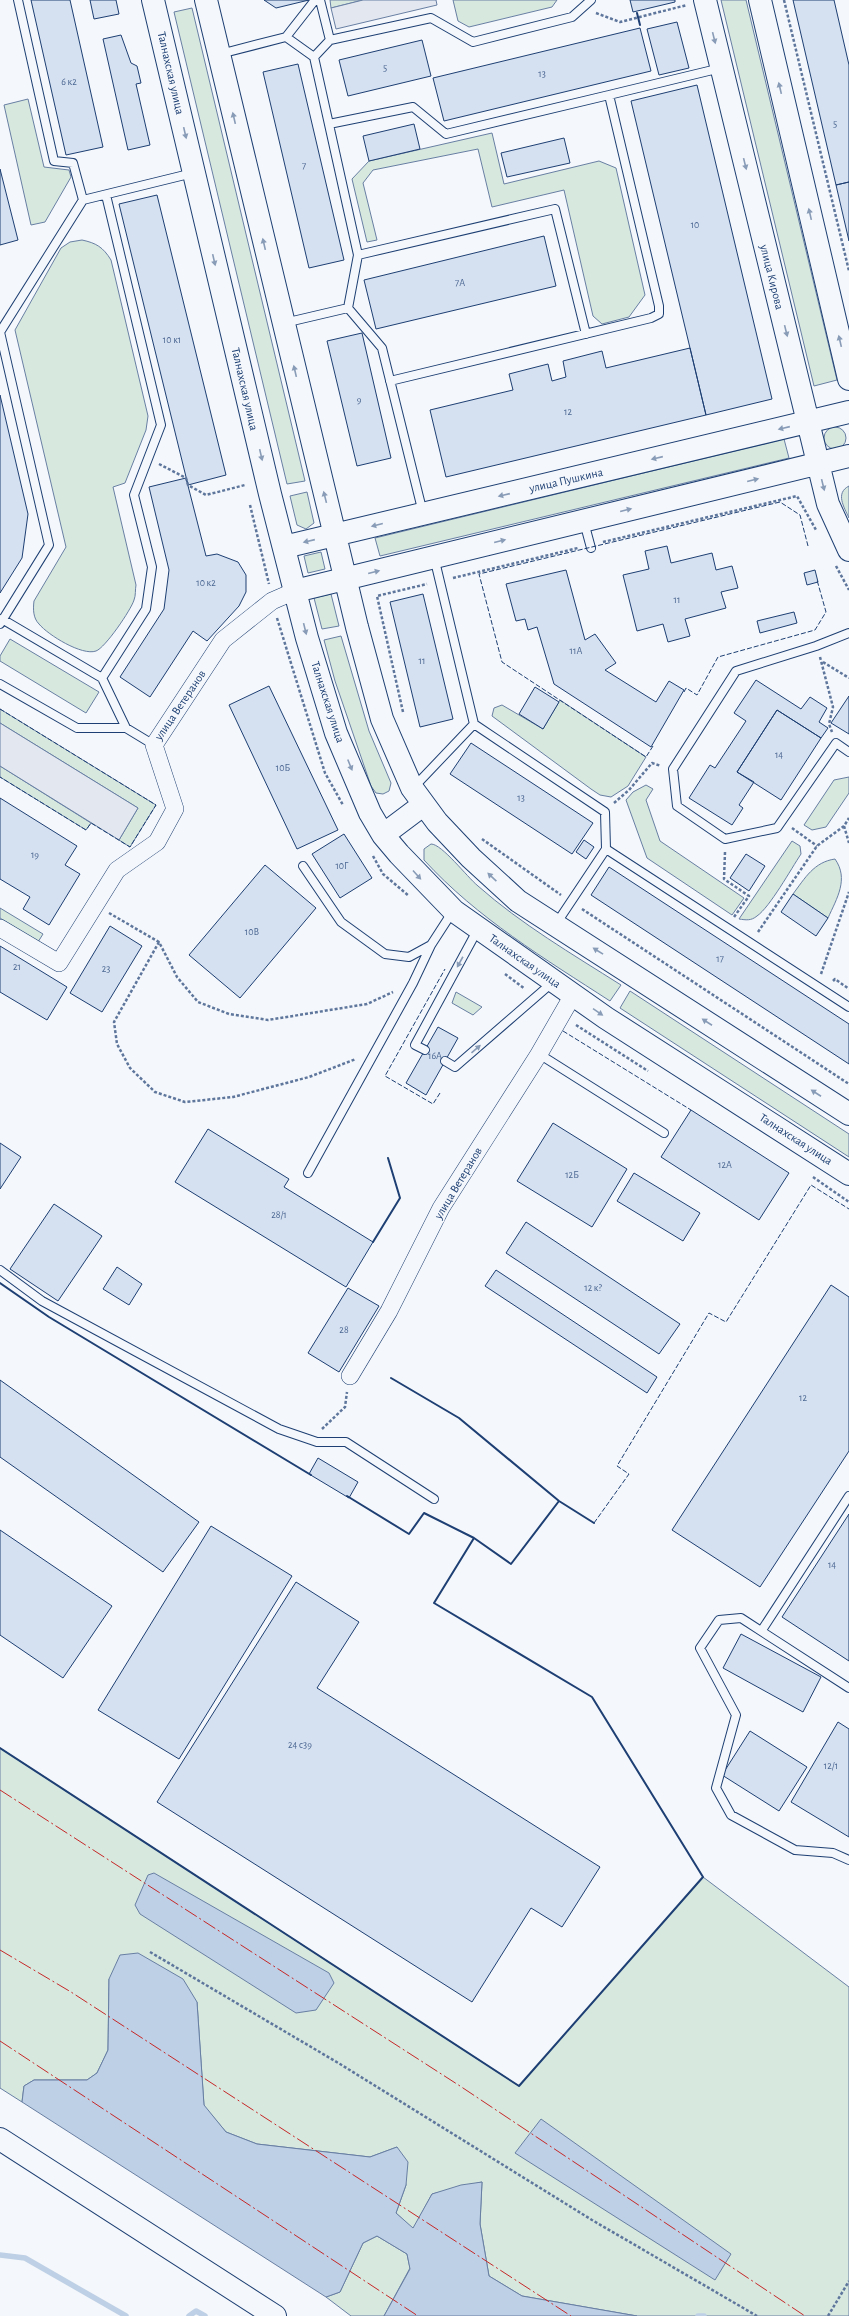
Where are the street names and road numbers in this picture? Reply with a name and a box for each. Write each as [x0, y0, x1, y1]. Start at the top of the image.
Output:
street label: Талнахская улица [155, 31, 186, 116]
street label: улица Кирова [757, 242, 786, 312]
street label: Талнахская улица [229, 347, 260, 432]
street label: улица Пушкина [527, 466, 605, 496]
street label: Талнахская улица [308, 660, 347, 745]
street label: улица Ветеранов [152, 667, 209, 744]
street label: Талнахская улица [486, 932, 563, 991]
street label: Талнахская улица [757, 1111, 835, 1168]
street label: улица Ветеранов [431, 1145, 485, 1222]

